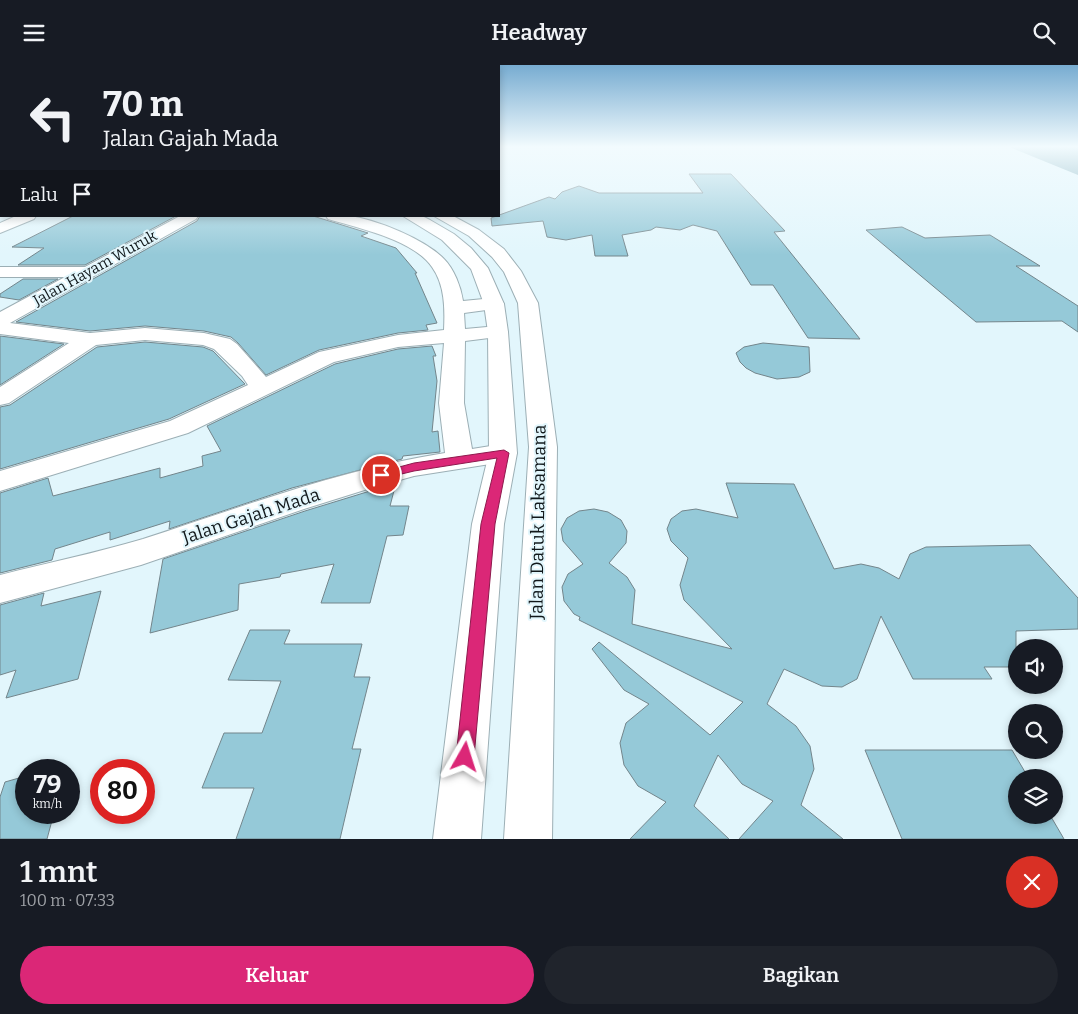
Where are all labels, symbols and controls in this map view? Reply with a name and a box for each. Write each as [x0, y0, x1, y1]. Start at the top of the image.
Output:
icon: menu [20, 19, 48, 47]
text: Headway [491, 19, 587, 46]
icon: search [1030, 19, 1058, 47]
text: 70 m [103, 83, 183, 125]
icon: left [20, 85, 85, 150]
text: Jalan Gajah Mada [103, 125, 278, 152]
icon: arrive [68, 180, 96, 208]
text: Lalu [20, 183, 58, 206]
street label: Jalan Hayam Wuruk [29, 226, 160, 310]
street label: Jalan Datuk Laksamana [525, 424, 551, 621]
pin [360, 454, 402, 496]
icon: arrive [367, 461, 395, 489]
street label: Jalan Gajah Mada [178, 483, 323, 549]
map controls [1008, 639, 1063, 824]
button: sound [1008, 639, 1063, 694]
button: search [1008, 704, 1063, 759]
position arrow [438, 730, 490, 782]
speed limit sign: 80 [90, 759, 155, 824]
button: layers [1008, 769, 1063, 824]
text: 79 [33, 770, 62, 800]
text: km/h [33, 797, 62, 811]
text: 1 mnt [20, 854, 98, 890]
button: close [1006, 856, 1058, 908]
text: 100 m · 07:33 [20, 891, 115, 910]
button: Keluar [20, 946, 534, 1004]
button: Bagikan [544, 946, 1058, 1004]

